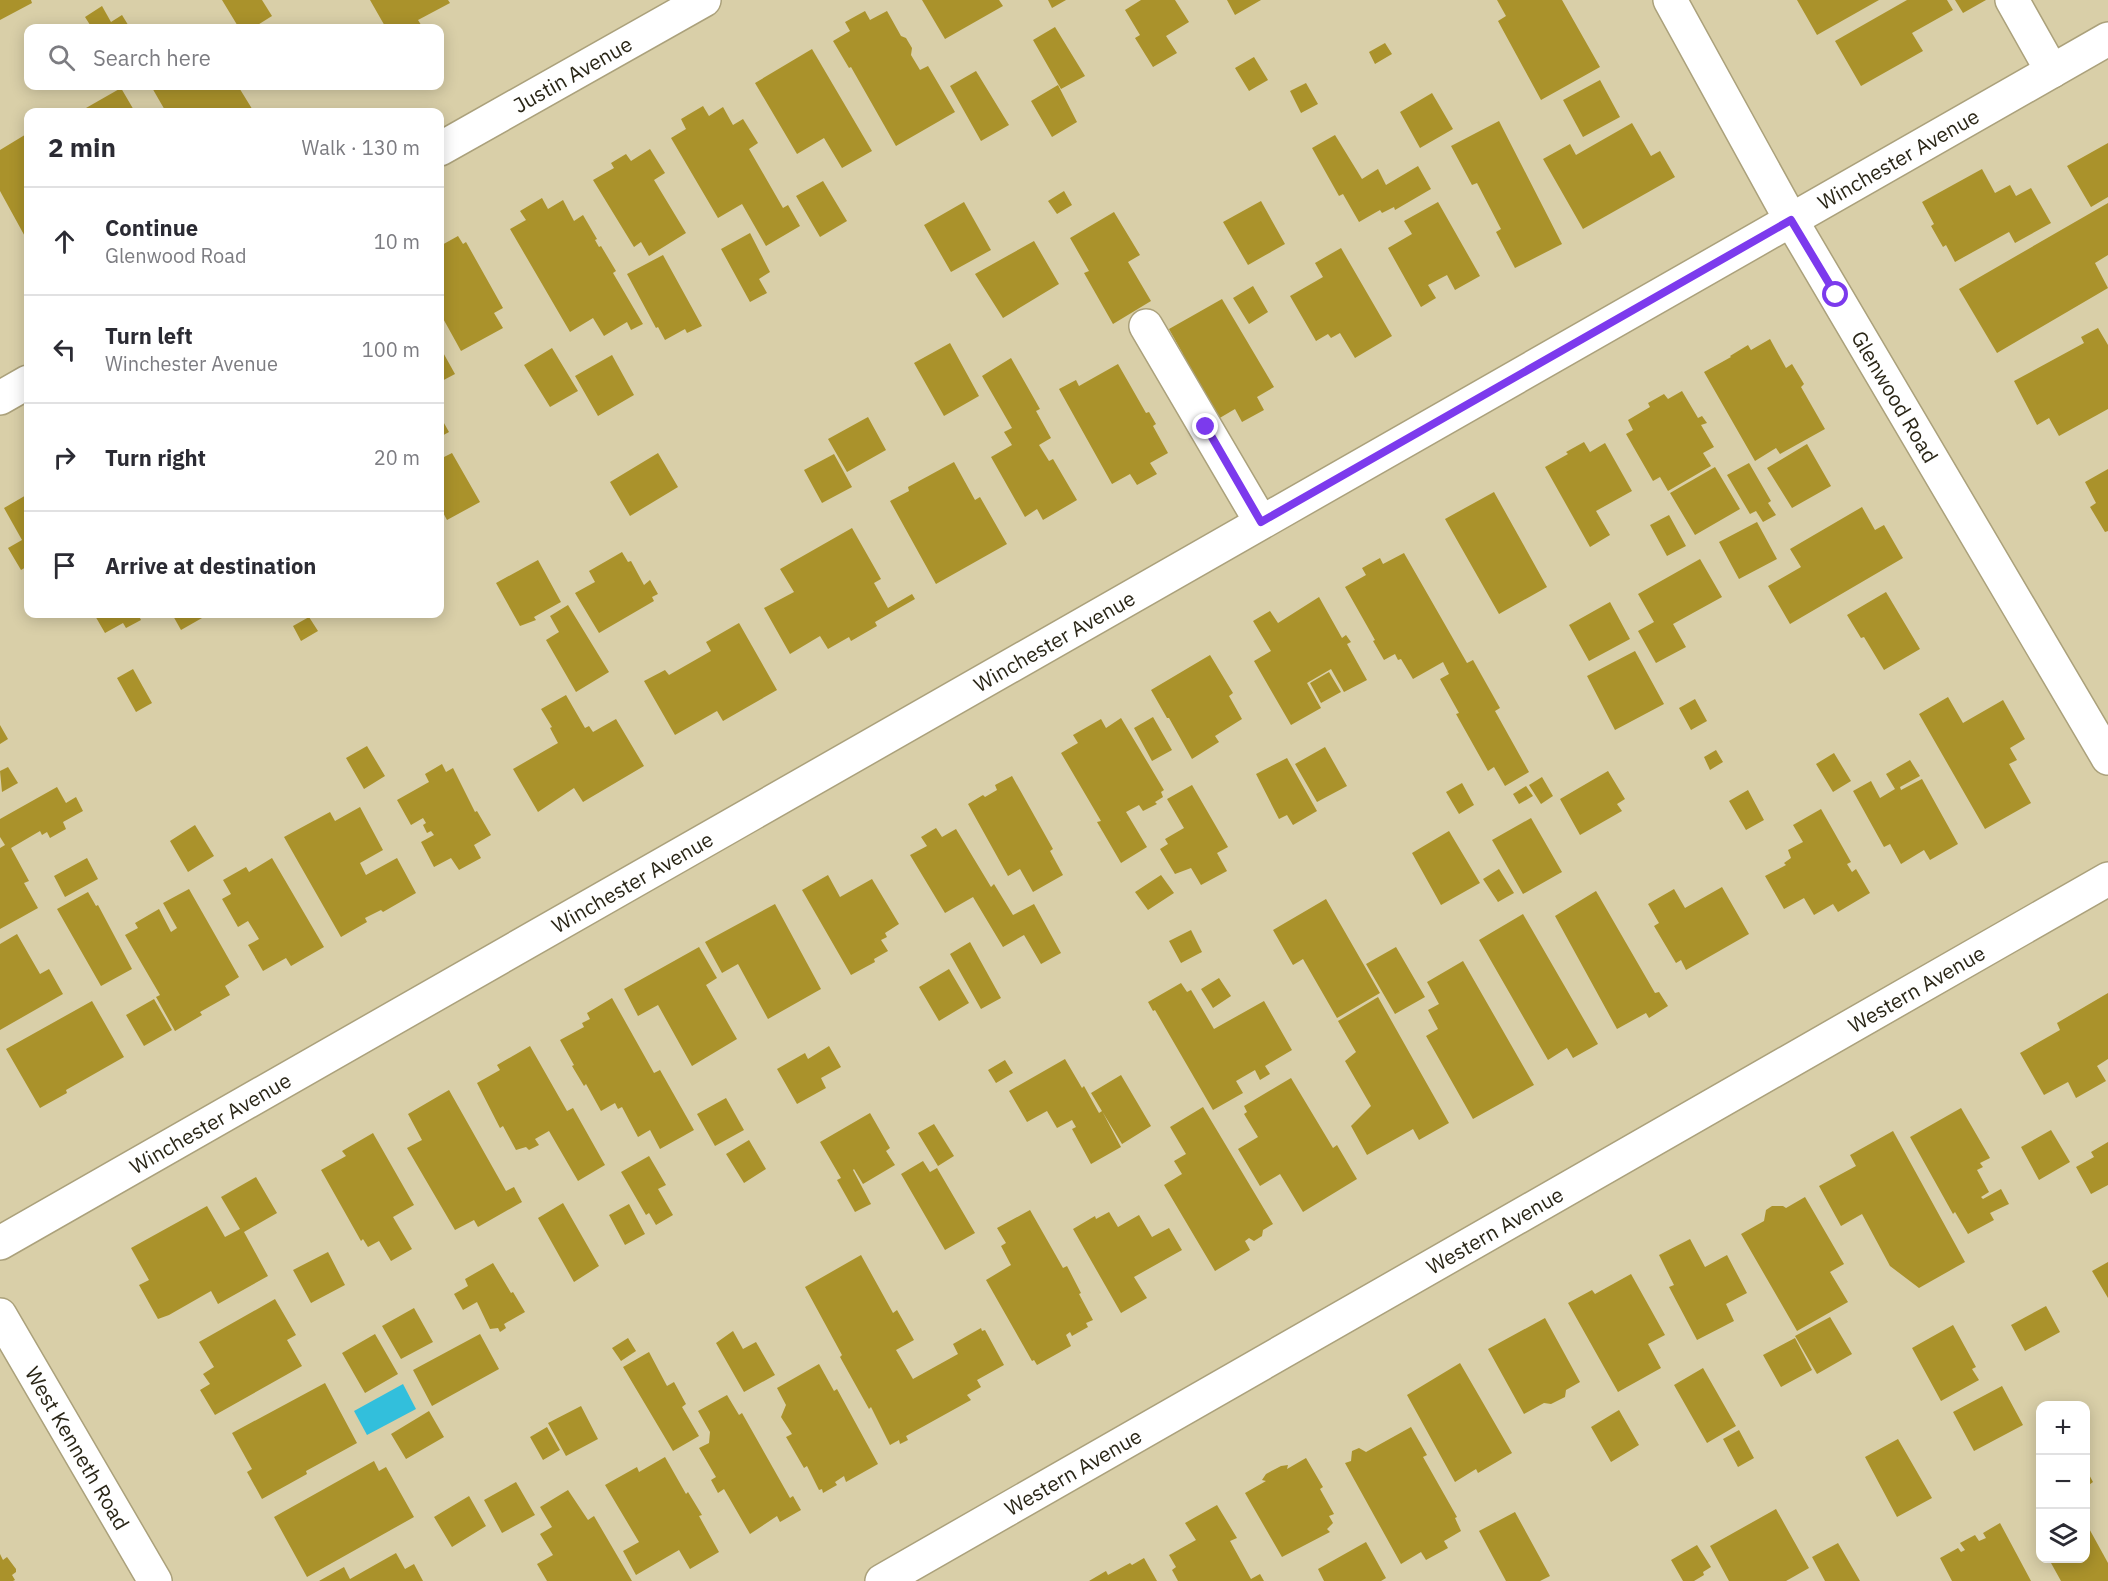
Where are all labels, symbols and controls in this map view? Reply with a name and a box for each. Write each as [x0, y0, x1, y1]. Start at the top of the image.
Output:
search box [24, 24, 444, 90]
street label: Justin Avenue [508, 30, 637, 119]
icon: search [45, 41, 78, 74]
text: Search here [93, 43, 211, 72]
street label: Winchester Avenue [1812, 102, 1984, 216]
text: 2 min [48, 130, 116, 164]
text: Walk · 130 m [302, 134, 420, 161]
text: Continue [105, 213, 198, 242]
icon: ahead [48, 225, 81, 258]
text: 10 m [374, 228, 420, 255]
text: Glenwood Road [105, 242, 247, 269]
route start [1822, 281, 1848, 307]
text: Turn left [105, 321, 193, 350]
street label: Glenwood Road [1845, 325, 1945, 468]
icon: left [48, 333, 81, 366]
text: 100 m [362, 336, 420, 363]
text: Winchester Avenue [105, 350, 278, 377]
route end [1192, 413, 1218, 439]
icon: right [48, 441, 81, 474]
text: Turn right [105, 443, 206, 472]
text: 20 m [374, 444, 420, 471]
icon: arrive [48, 549, 81, 582]
text: Arrive at destination [105, 551, 316, 580]
street label: Winchester Avenue [968, 584, 1140, 698]
street label: Winchester Avenue [546, 825, 718, 939]
street label: Western Avenue [1843, 938, 1990, 1039]
street label: Winchester Avenue [124, 1066, 296, 1180]
street label: Western Avenue [1421, 1180, 1568, 1281]
street label: West Kenneth Road [19, 1361, 136, 1535]
map controls [2036, 1401, 2090, 1563]
button: + [2036, 1401, 2090, 1455]
street label: Western Avenue [999, 1421, 1147, 1522]
button: − [2036, 1455, 2090, 1509]
button: layers [2036, 1509, 2090, 1563]

